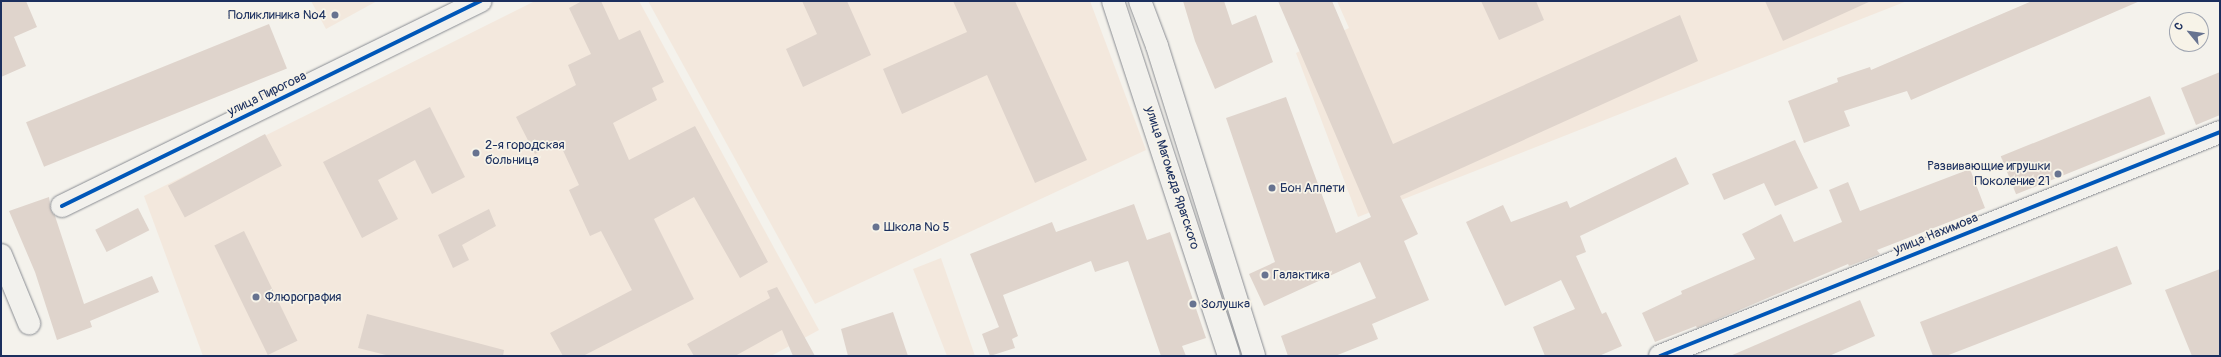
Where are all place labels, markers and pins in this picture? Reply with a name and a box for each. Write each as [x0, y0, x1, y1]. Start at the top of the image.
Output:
place label: Поликлиника №4 [228, 7, 326, 23]
marker: Поликлиника №4 [329, 9, 341, 21]
place label: 2-я городская больница [485, 138, 565, 169]
marker: 2-я городская больница [470, 147, 482, 159]
place label: Развивающие игрушки Поколение 21 [1927, 159, 2050, 190]
marker: Развивающие игрушки Поколение 21 [2053, 169, 2063, 179]
place label: Бон Аппети [1280, 180, 1344, 196]
marker: Бон Аппети [1267, 183, 1277, 193]
place label: Школа № 5 [884, 219, 950, 235]
marker: Школа № 5 [871, 222, 881, 232]
place label: Галактика [1273, 267, 1330, 283]
marker: Галактика [1260, 270, 1270, 280]
place label: Флюрография [265, 289, 341, 305]
marker: Флюрография [250, 291, 262, 303]
place label: Золушка [1201, 296, 1250, 312]
marker: Золушка [1188, 299, 1198, 309]

